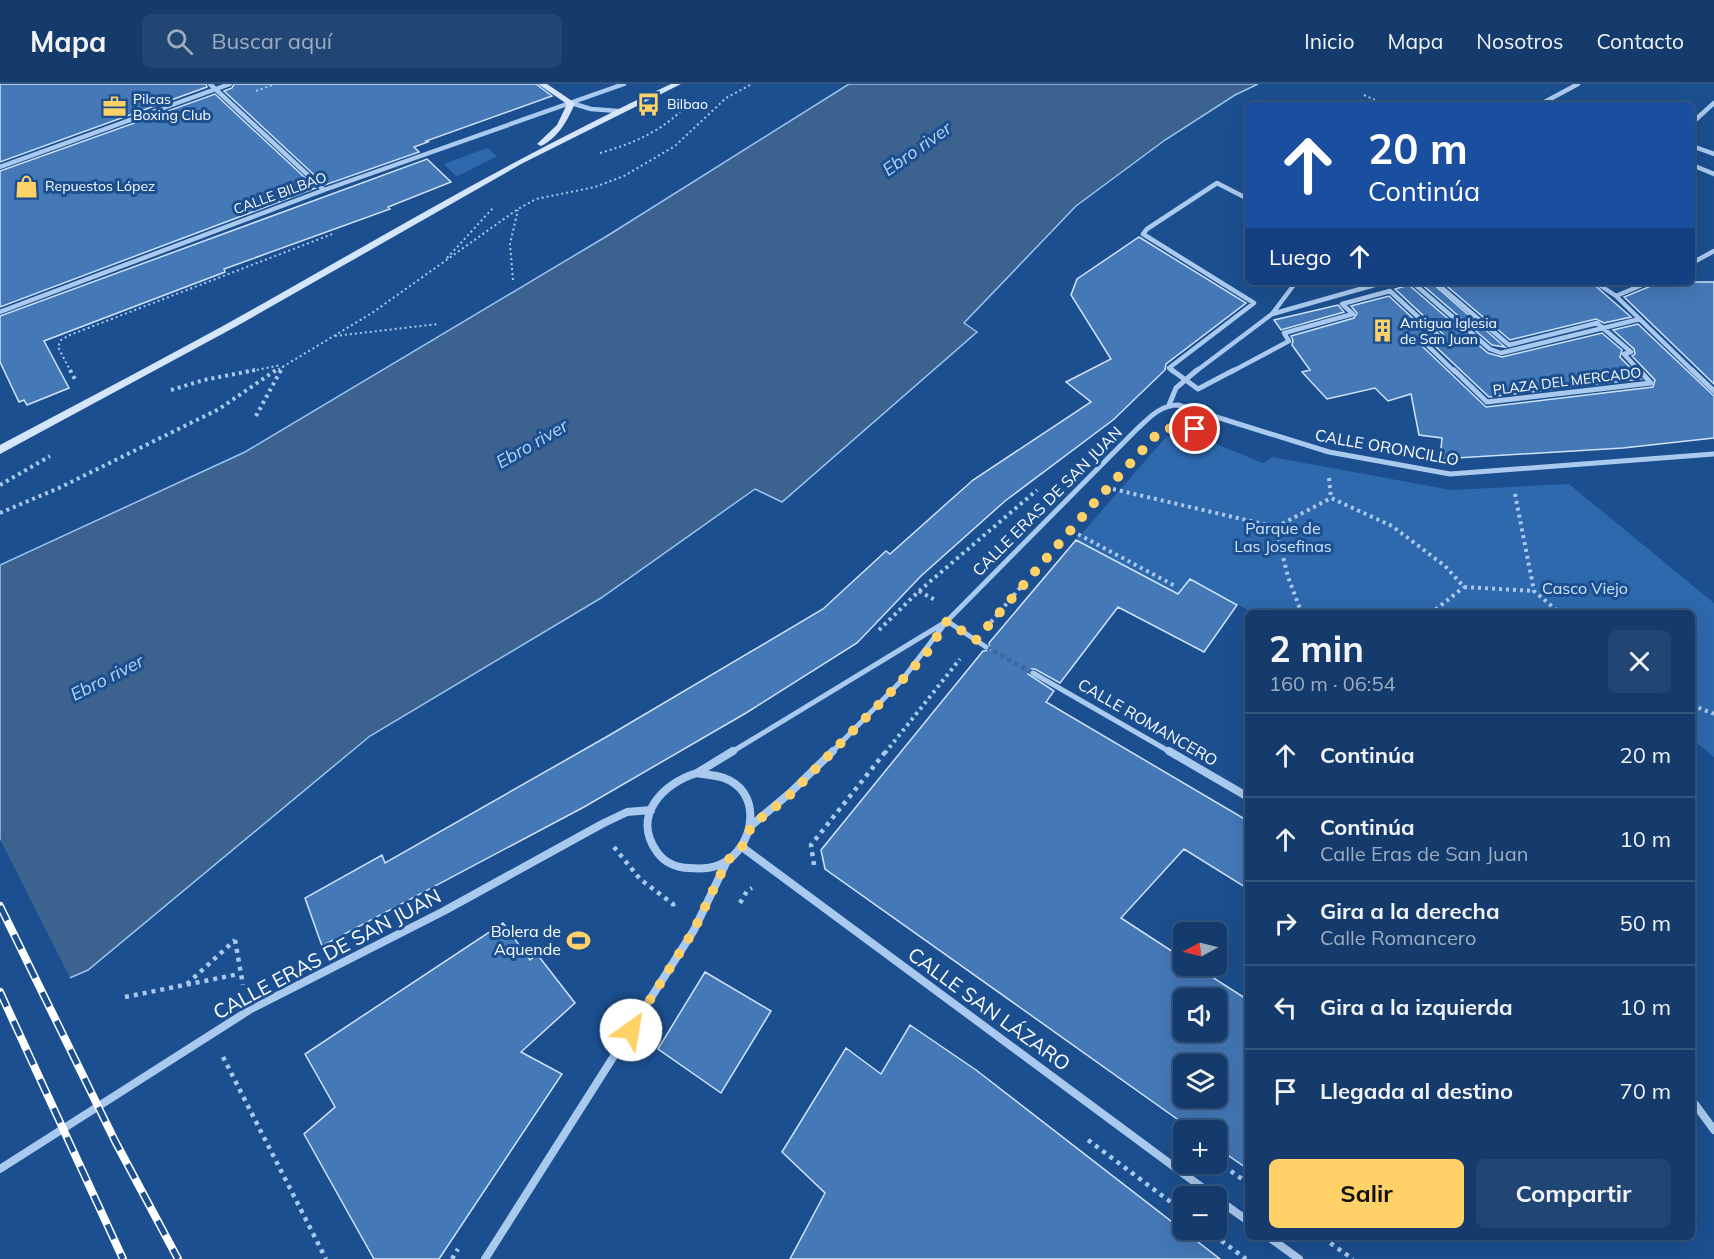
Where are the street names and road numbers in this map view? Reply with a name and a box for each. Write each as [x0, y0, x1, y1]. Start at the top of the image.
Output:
street label: CALLE BILBAO [231, 168, 329, 218]
street label: PLAZA DEL MERCADO [1492, 363, 1642, 399]
street label: CALLE ERAS DE SAN JUAN [968, 422, 1126, 580]
street label: CALLE ORONCILLO [1314, 425, 1460, 469]
street label: CALLE ROMANCERO [1075, 674, 1221, 770]
street label: CALLE ERAS DE SAN JUAN [209, 883, 445, 1024]
street label: CALLE SAN LÁZARO [903, 941, 1075, 1076]

